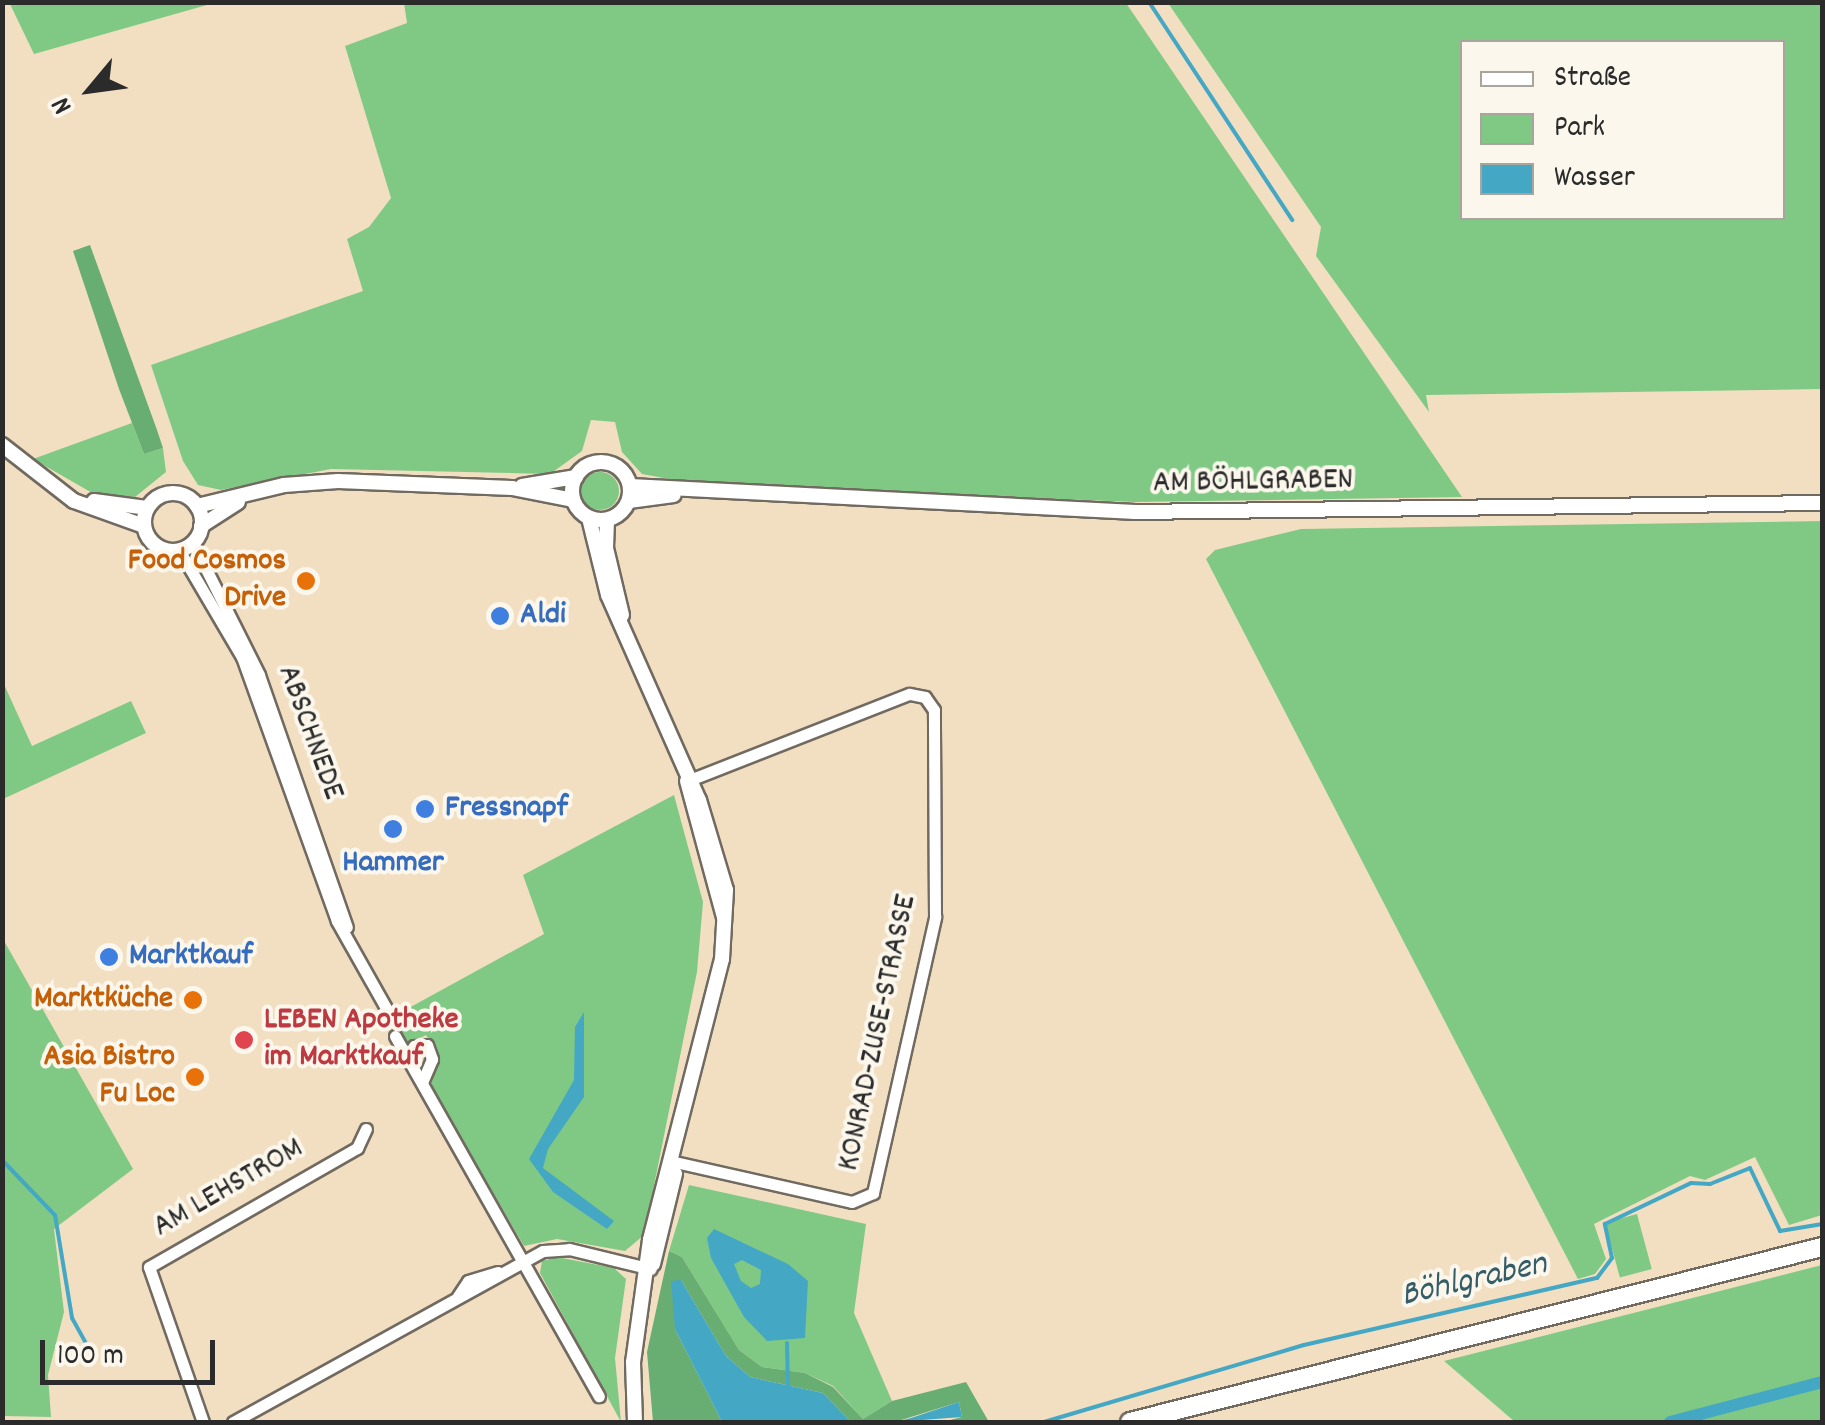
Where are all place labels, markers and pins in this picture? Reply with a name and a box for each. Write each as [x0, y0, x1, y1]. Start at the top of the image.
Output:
place label: Food Cosmos Drive [128, 544, 286, 619]
marker: Food Cosmos Drive [295, 570, 317, 592]
place label: Aldi [520, 597, 566, 635]
marker: Aldi [489, 605, 511, 627]
place label: Fressnapf [445, 790, 568, 828]
marker: Fressnapf [414, 798, 436, 820]
marker: Hammer [382, 818, 404, 840]
place label: Hammer [342, 845, 444, 883]
place label: Marktkauf [129, 938, 253, 976]
marker: Marktkauf [98, 946, 120, 968]
place label: Marktküche [34, 981, 173, 1019]
marker: Marktküche [182, 989, 204, 1011]
place label: LEBEN Apotheke im Marktkauf [264, 1003, 459, 1078]
marker: LEBEN Apotheke im Marktkauf [233, 1029, 255, 1051]
place label: Asia Bistro Fu Loc [43, 1040, 175, 1115]
marker: Asia Bistro Fu Loc [184, 1066, 206, 1088]

